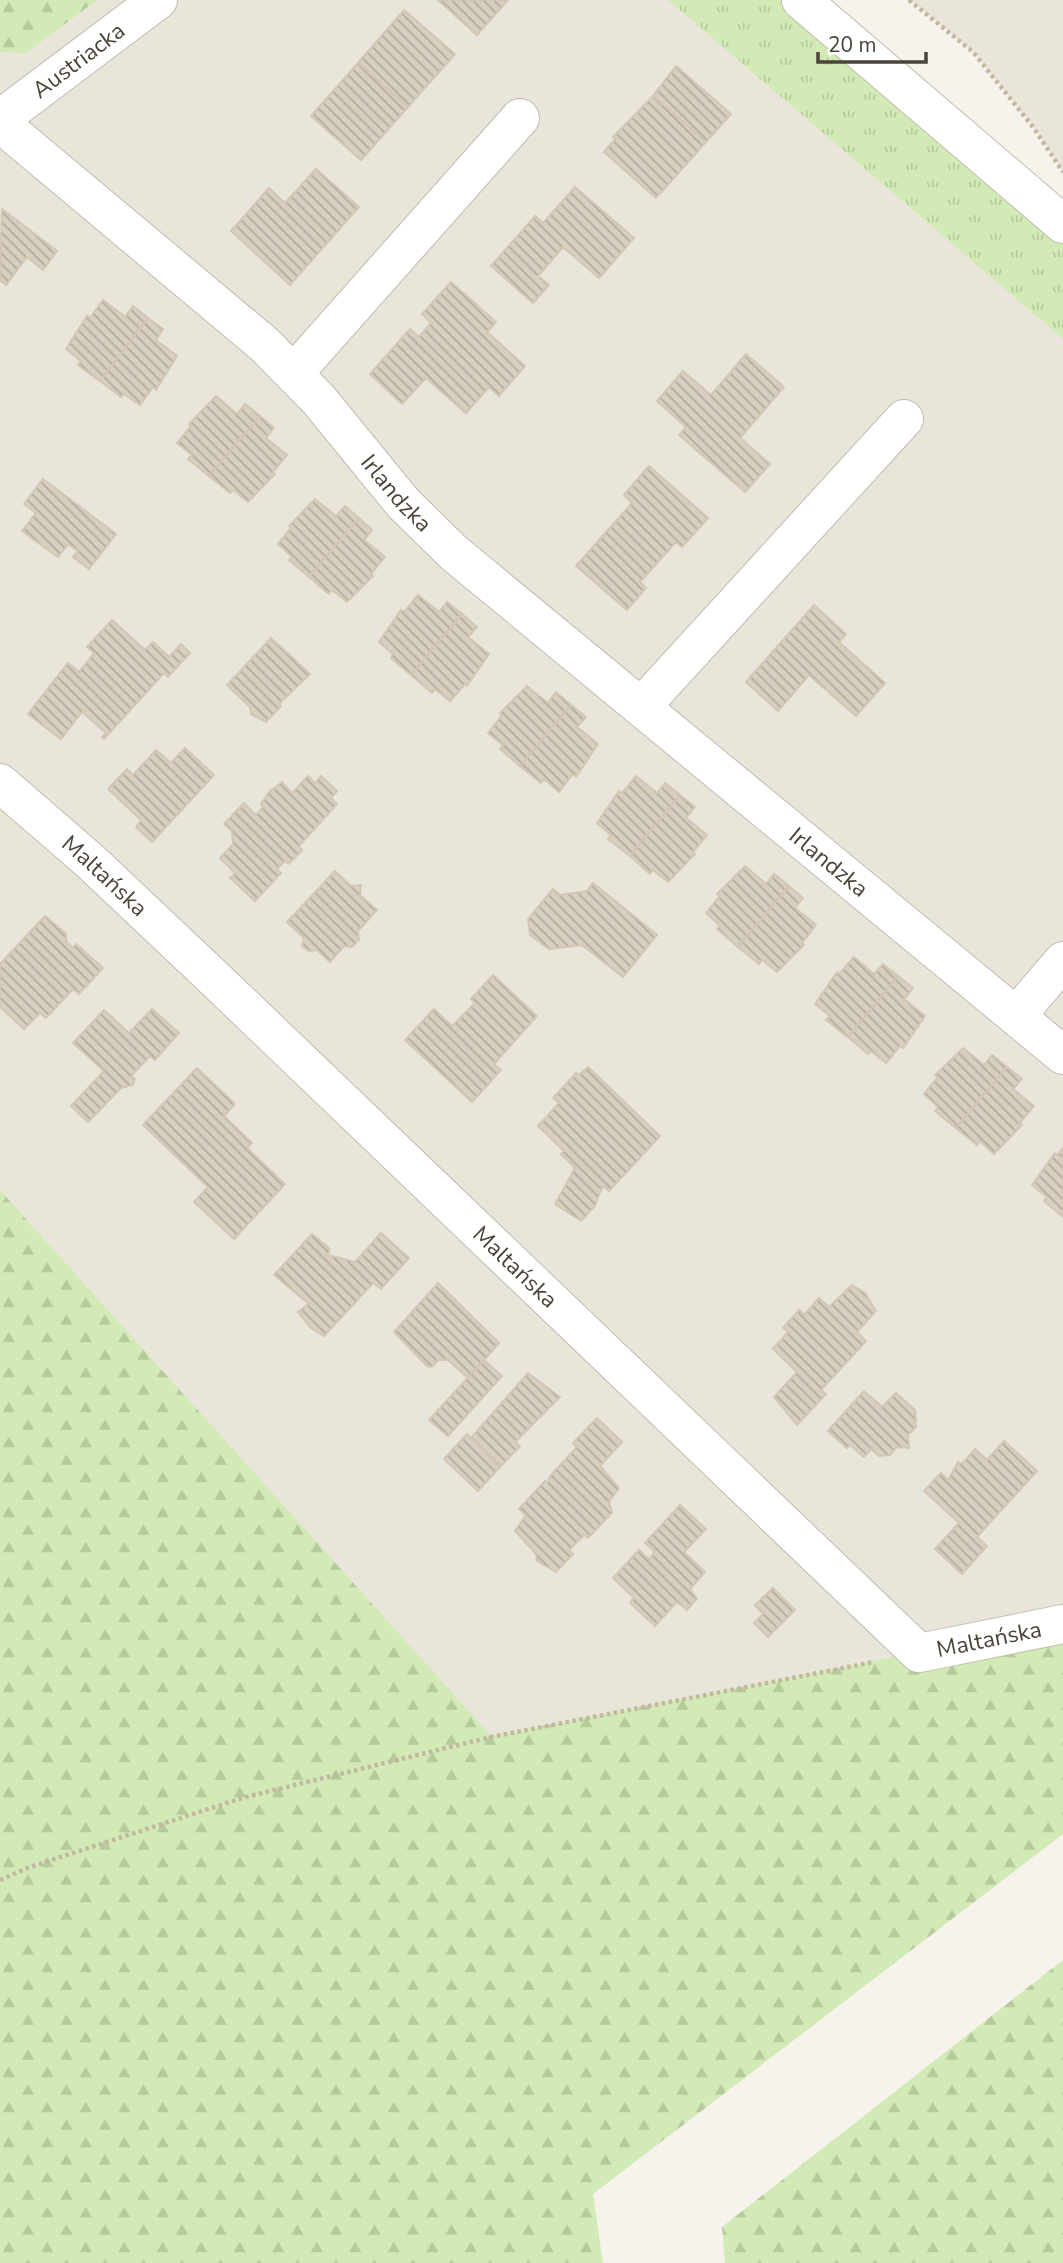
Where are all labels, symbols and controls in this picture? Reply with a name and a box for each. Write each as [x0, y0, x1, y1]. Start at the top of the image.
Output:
street label: Austriacka [26, 15, 131, 106]
scale bar [818, 21, 926, 65]
text: 20 m [828, 31, 877, 59]
street label: Irlandzka [354, 448, 439, 539]
street label: Irlandzka [783, 821, 875, 904]
street label: Maltańska [55, 828, 154, 924]
street label: Maltańska [466, 1219, 564, 1315]
street label: Maltańska [934, 1614, 1044, 1665]

